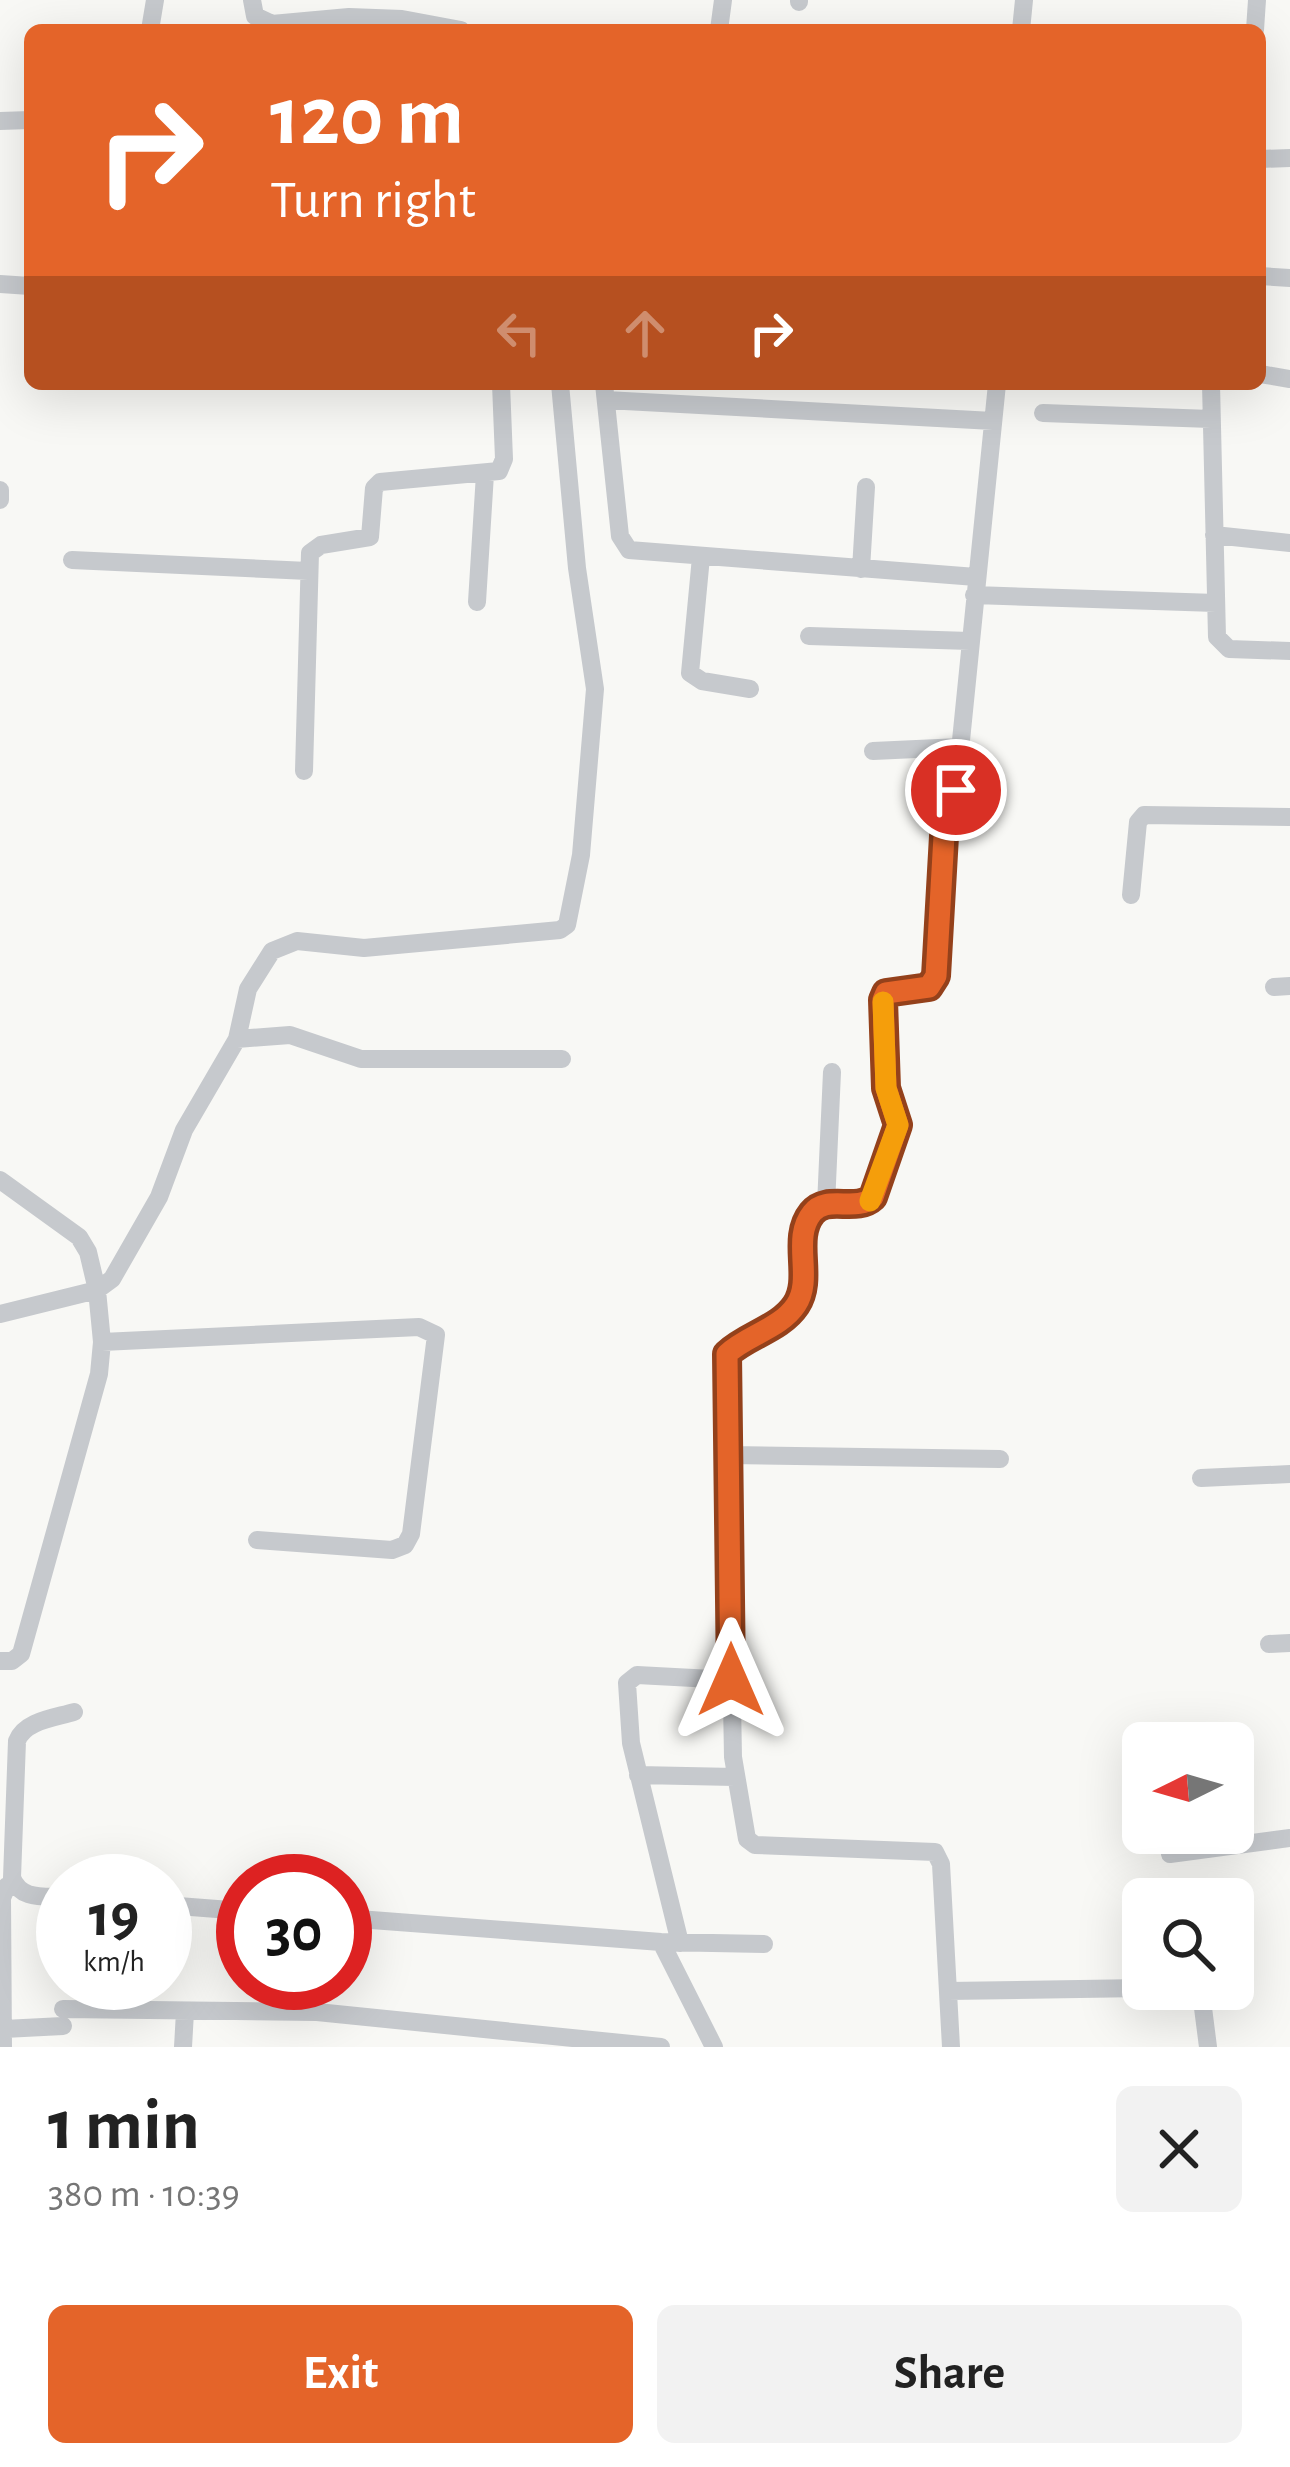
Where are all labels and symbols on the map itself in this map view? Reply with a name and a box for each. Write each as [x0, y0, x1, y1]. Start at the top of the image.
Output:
pin [905, 739, 1007, 841]
position arrow [668, 1617, 794, 1743]
north arrow [1122, 1722, 1254, 1854]
speed limit sign: 30 [216, 1854, 372, 2010]

